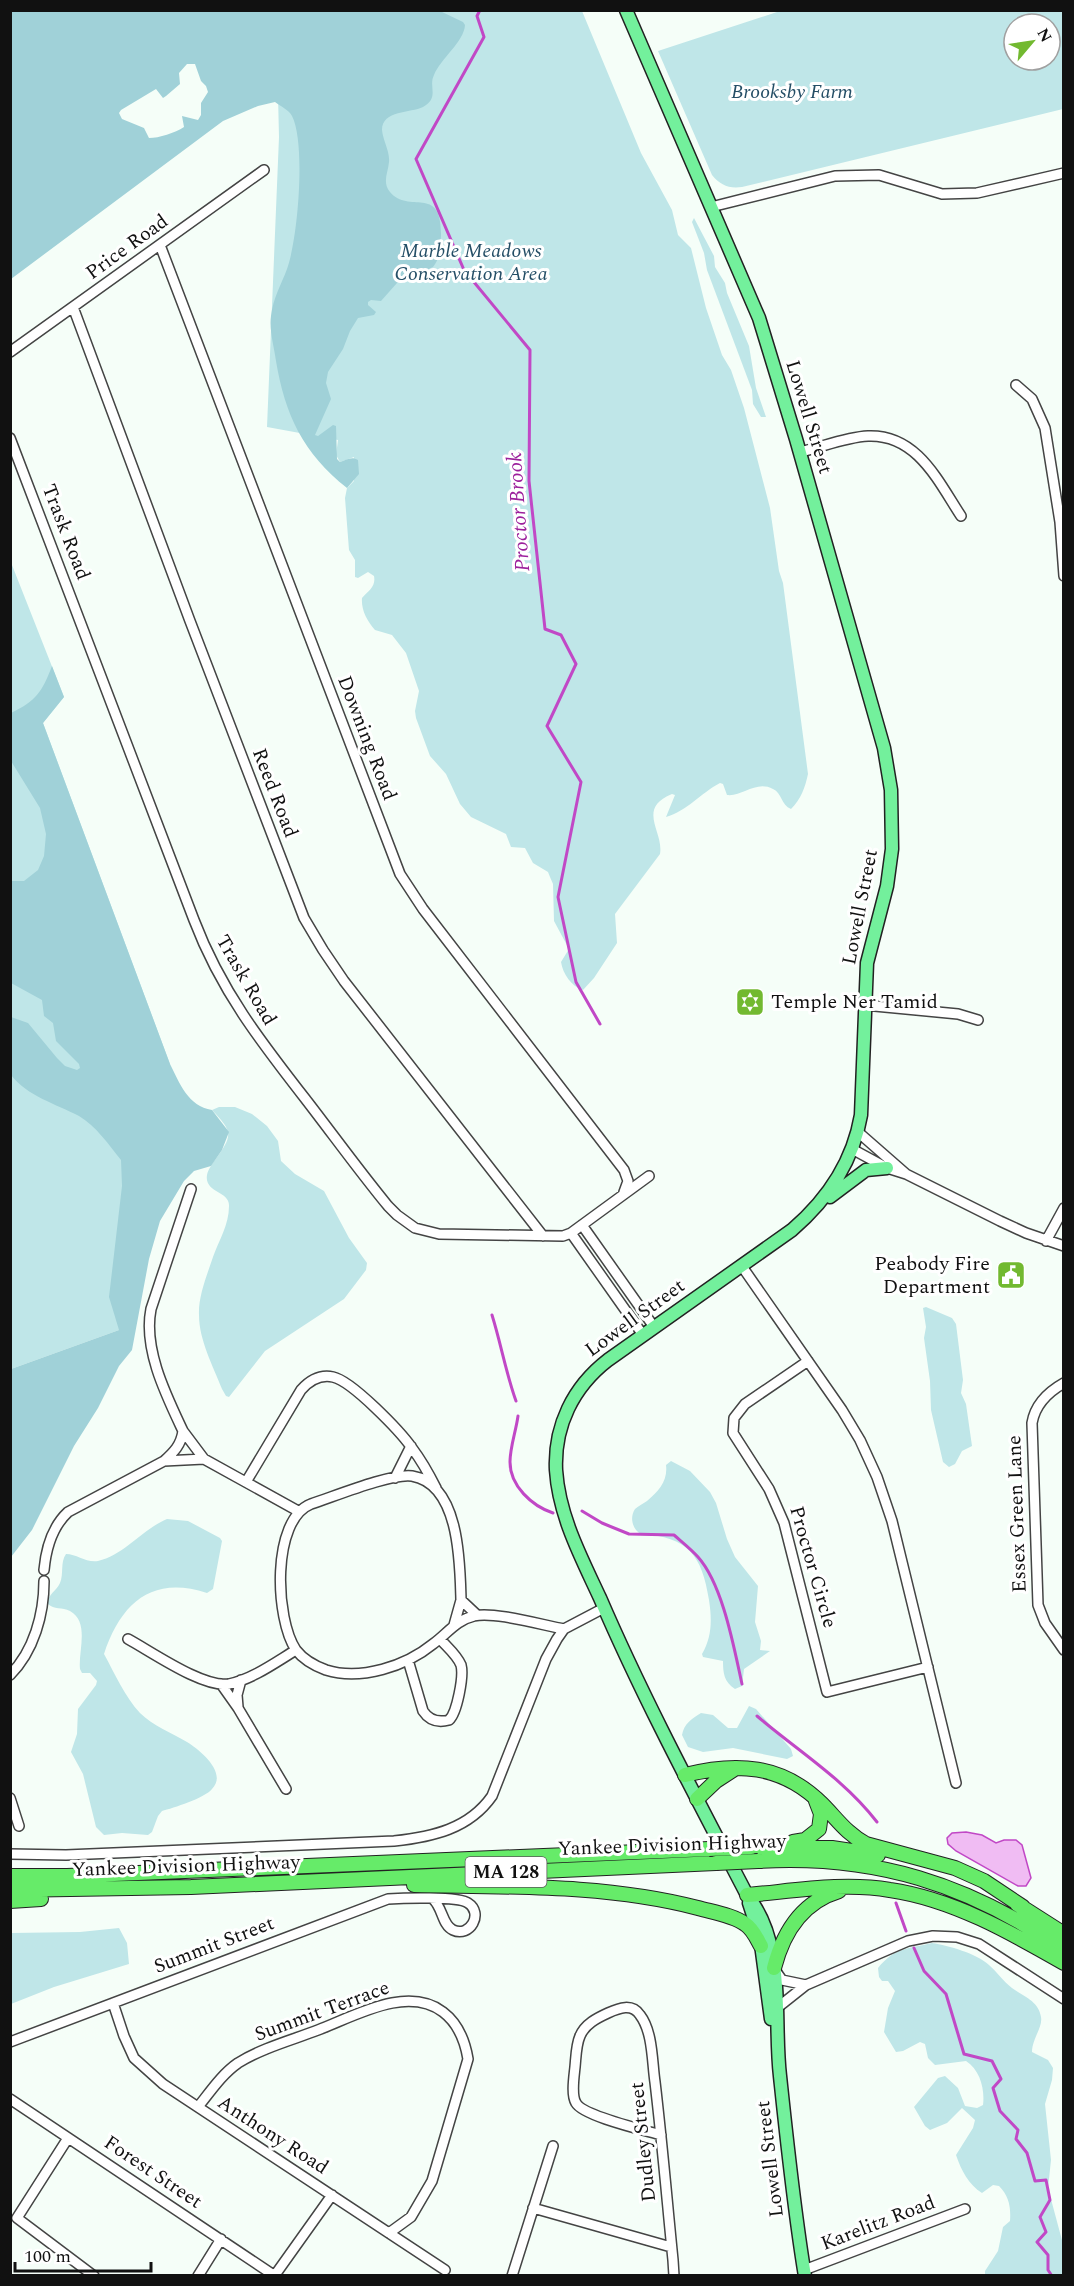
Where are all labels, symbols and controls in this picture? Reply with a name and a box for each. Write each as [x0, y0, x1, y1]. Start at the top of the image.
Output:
north arrow [1002, 12, 1062, 72]
text: N [1031, 24, 1058, 47]
park label: Brooksby Farm [731, 77, 854, 107]
street label: Price Road [79, 207, 175, 287]
park label: Marble Meadows Conservation Area [394, 236, 548, 289]
street label: Lowell Street [777, 356, 841, 478]
water label: Proctor Brook [499, 451, 539, 573]
street label: Trask Road [34, 480, 98, 584]
street label: Downing Road [329, 671, 405, 805]
street label: Reed Road [244, 744, 306, 842]
street label: Lowell Street [834, 847, 886, 967]
street label: Trask Road [208, 929, 284, 1031]
synagogue icon: Temple Ner Tamid [734, 986, 766, 1018]
place label: Temple Ner Tamid [771, 987, 938, 1017]
place label: Peabody Fire Department [874, 1249, 990, 1302]
public building icon: Peabody Fire Department [995, 1259, 1027, 1291]
street label: Lowell Street [579, 1271, 691, 1365]
street label: Essex Green Lane [999, 1435, 1035, 1593]
street label: Proctor Circle [781, 1502, 845, 1632]
street label: Yankee Division Highway [557, 1826, 788, 1864]
street label: Yankee Division Highway [71, 1847, 302, 1885]
road number: MA 128 [466, 1857, 546, 1887]
street label: Summit Street [149, 1908, 279, 1982]
street label: Summit Terrace [250, 1973, 394, 2049]
street label: Dudley Street [622, 2080, 664, 2204]
street label: Anthony Road [211, 2088, 335, 2182]
street label: Lowell Street [748, 2099, 792, 2219]
street label: Forest Street [98, 2128, 208, 2216]
street label: Karelitz Road [816, 2187, 940, 2259]
scale bar [15, 2235, 152, 2273]
text: 100 m [24, 2243, 71, 2270]

